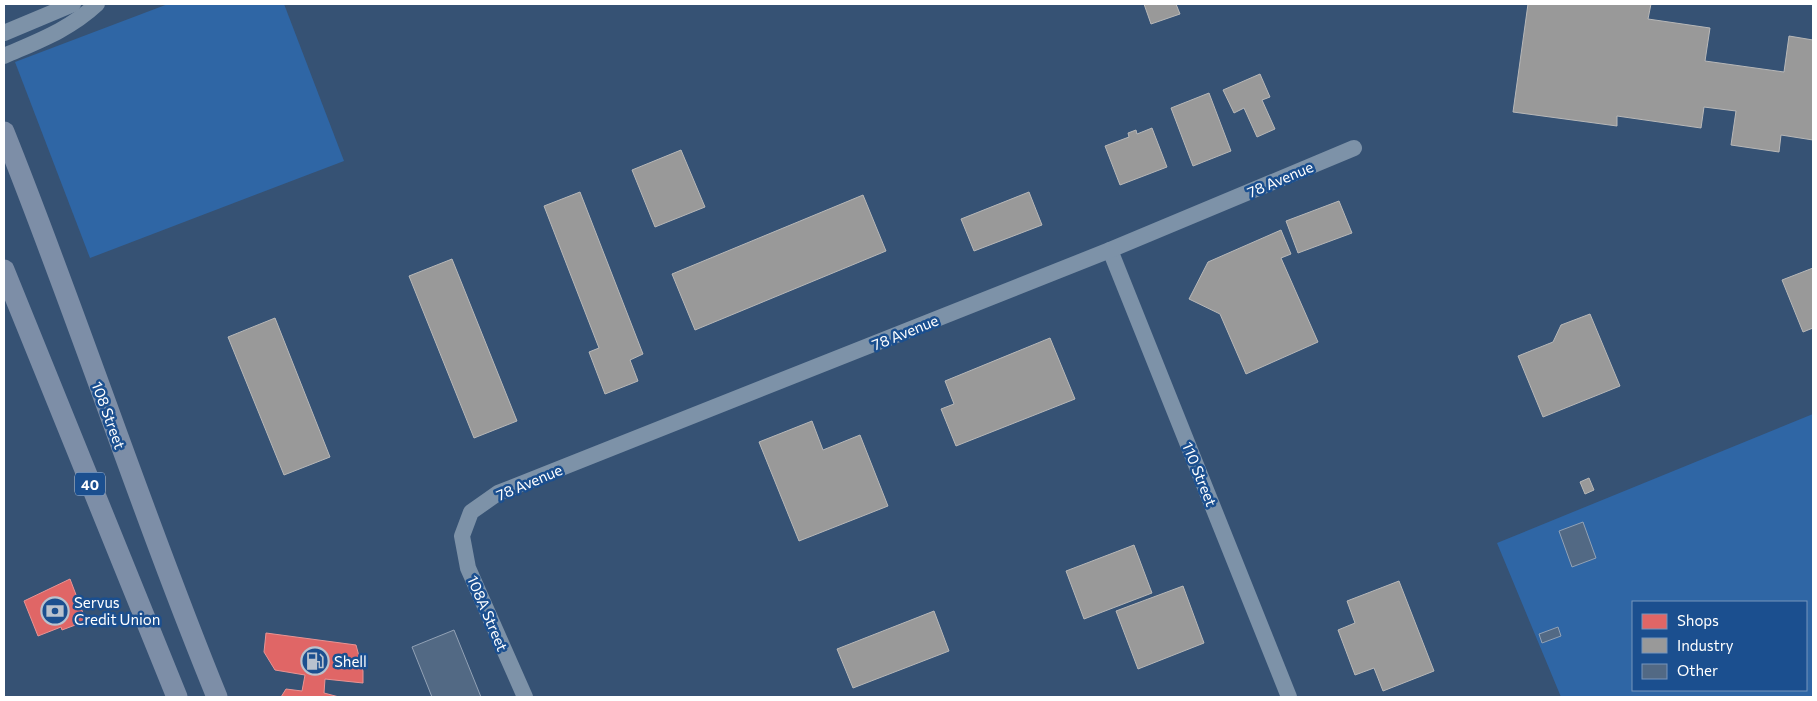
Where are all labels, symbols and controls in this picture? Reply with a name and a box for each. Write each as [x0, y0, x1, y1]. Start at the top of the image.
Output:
street label: 78 Avenue [1244, 157, 1316, 201]
street label: 78 Avenue [869, 311, 941, 353]
street label: 108 Street [88, 379, 130, 451]
street label: 110 Street [1179, 439, 1221, 509]
street label: 78 Avenue [493, 460, 565, 504]
road number: 40 [75, 472, 105, 496]
street label: 108A Street [464, 572, 512, 654]
place label: Servus Credit Union [74, 593, 160, 628]
bank icon: Servus Credit Union [40, 596, 70, 626]
legend [1632, 601, 1807, 691]
text: Shops [1677, 611, 1719, 629]
text: Industry [1677, 636, 1734, 654]
fuel station icon: Shell [300, 646, 330, 676]
place label: Shell [334, 652, 367, 670]
text: Other [1677, 661, 1718, 679]

